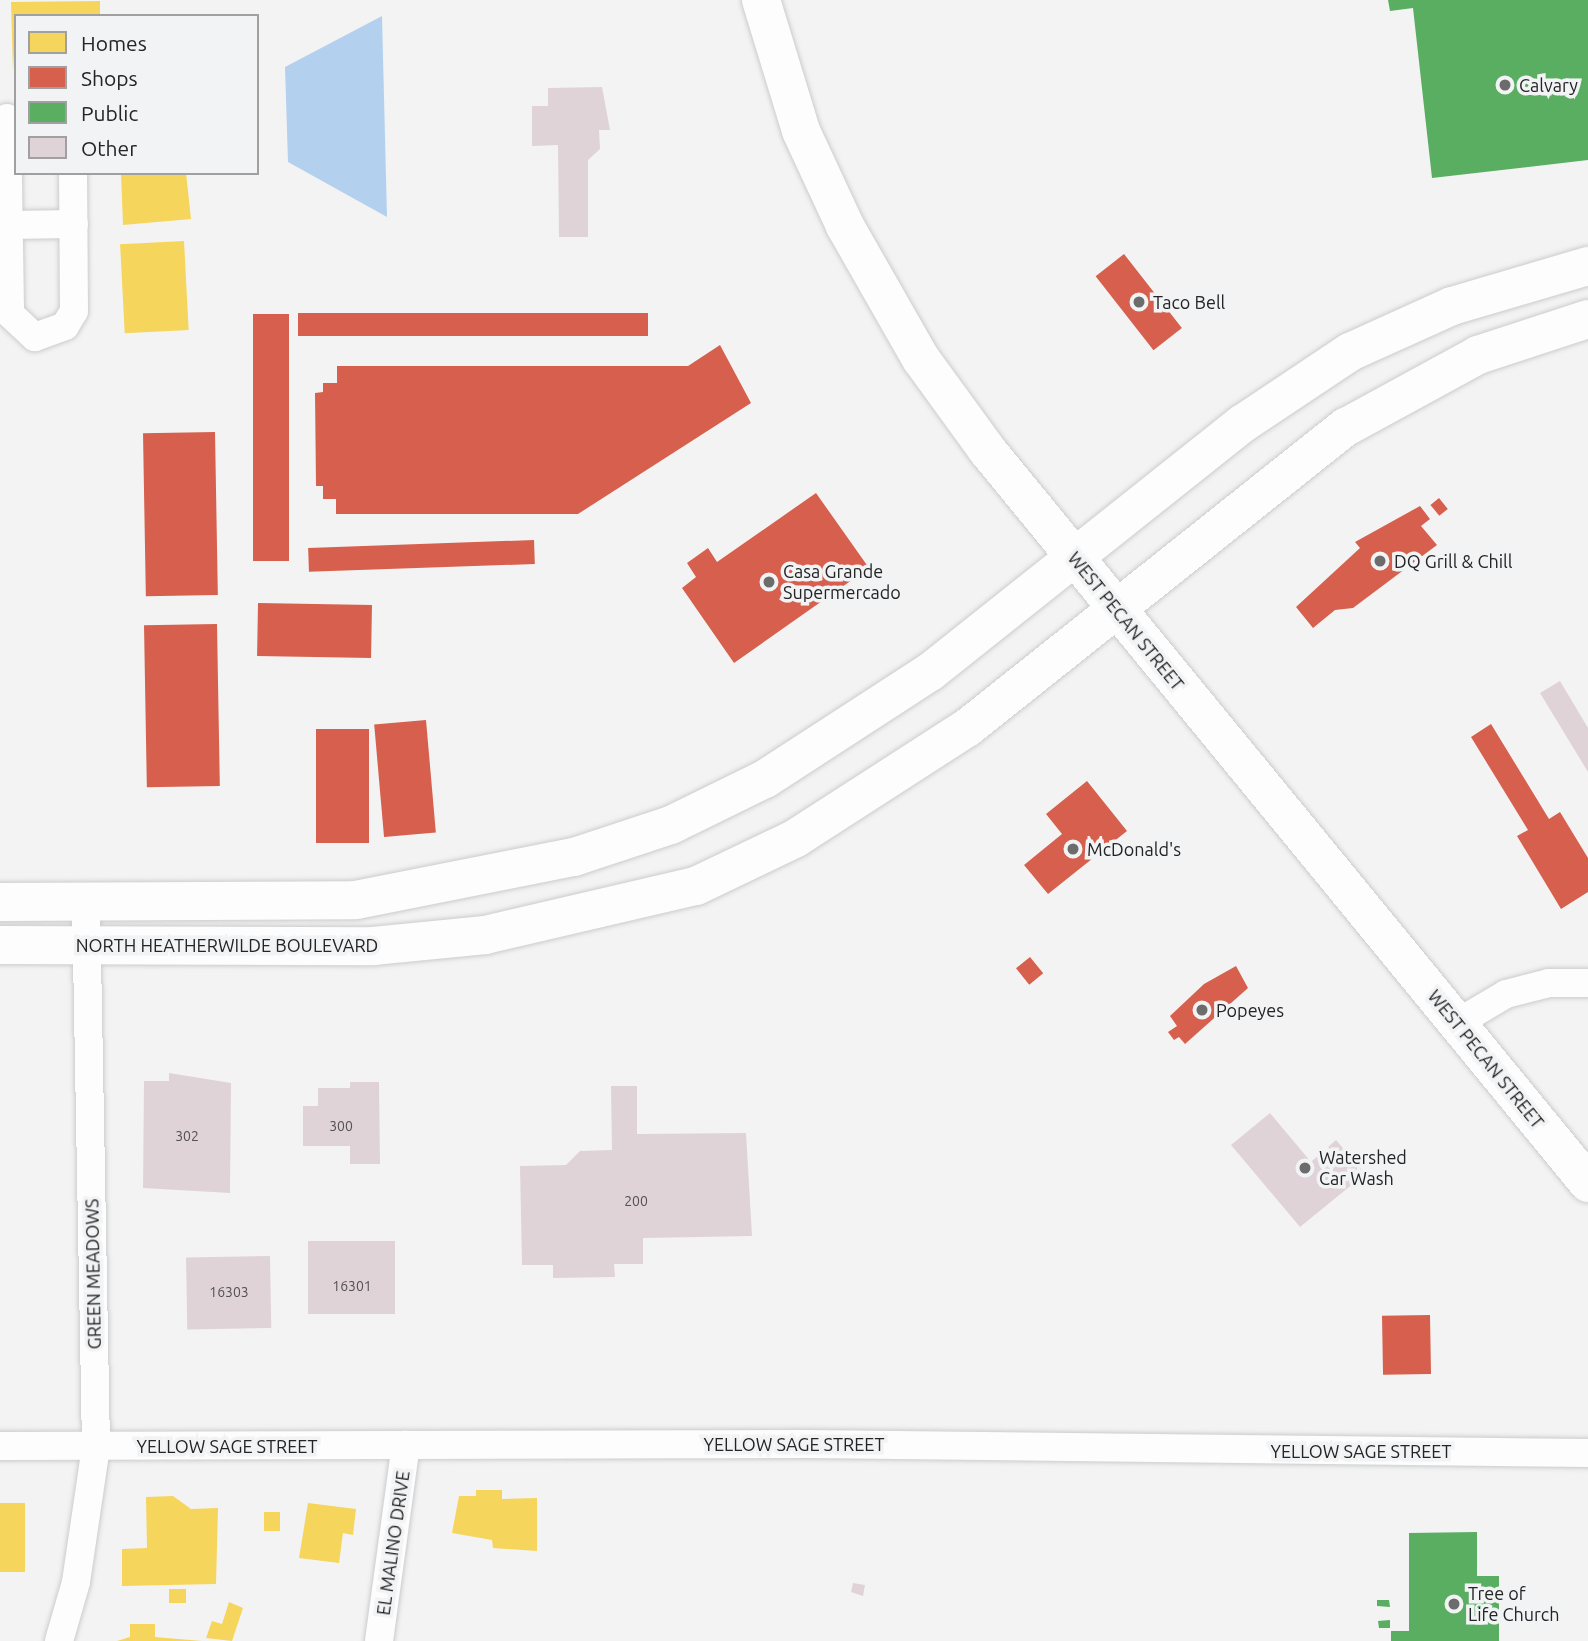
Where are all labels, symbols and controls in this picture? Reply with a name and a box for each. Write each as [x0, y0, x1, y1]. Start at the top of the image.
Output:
legend [14, 14, 259, 175]
text: Homes [81, 31, 147, 55]
text: Shops [81, 66, 138, 90]
place label: Calvary [1519, 74, 1578, 96]
marker: Calvary [1497, 77, 1513, 93]
text: Public [81, 101, 138, 125]
text: Other [81, 136, 137, 160]
place label: Taco Bell [1153, 291, 1225, 313]
marker: Taco Bell [1131, 294, 1147, 310]
street label: WEST PECAN STREET [1064, 547, 1188, 695]
place label: DQ Grill & Chill [1394, 550, 1512, 572]
marker: DQ Grill & Chill [1372, 553, 1388, 569]
place label: Casa Grande Supermercado [783, 561, 901, 604]
marker: Casa Grande Supermercado [761, 574, 777, 590]
place label: McDonald's [1087, 838, 1181, 860]
marker: McDonald's [1065, 841, 1081, 857]
street label: NORTH HEATHERWILDE BOULEVARD [76, 934, 378, 956]
street label: WEST PECAN STREET [1424, 985, 1548, 1133]
place label: Popeyes [1216, 999, 1284, 1021]
marker: Popeyes [1194, 1002, 1210, 1018]
house number: 300 [329, 1118, 353, 1134]
house number: 302 [175, 1128, 199, 1144]
place label: Watershed Car Wash [1319, 1147, 1407, 1190]
marker: Watershed Car Wash [1297, 1160, 1313, 1176]
house number: 200 [624, 1193, 648, 1209]
street label: GREEN MEADOWS [81, 1198, 105, 1350]
house number: 16301 [332, 1278, 372, 1294]
house number: 16303 [209, 1284, 249, 1300]
street label: YELLOW SAGE STREET [704, 1433, 884, 1455]
street label: YELLOW SAGE STREET [137, 1435, 317, 1457]
street label: YELLOW SAGE STREET [1271, 1440, 1451, 1462]
street label: EL MALINO DRIVE [372, 1469, 414, 1617]
place label: Tree of Life Church [1468, 1583, 1559, 1626]
marker: Tree of Life Church [1446, 1596, 1462, 1612]

